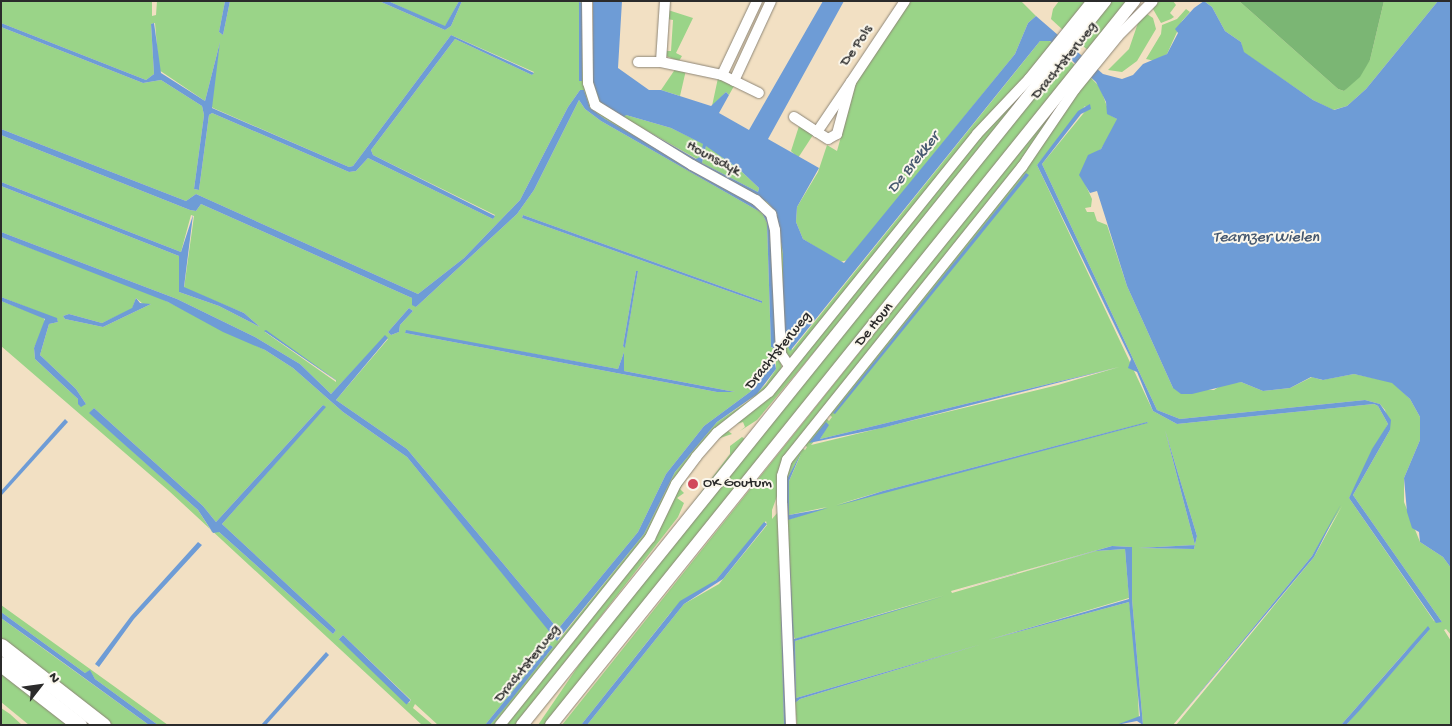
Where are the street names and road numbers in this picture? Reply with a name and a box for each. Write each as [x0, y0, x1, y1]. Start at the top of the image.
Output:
street label: Drachtsterweg [1028, 18, 1102, 104]
street label: De Pols [837, 22, 877, 70]
street label: Hounsdyk [683, 137, 743, 181]
street label: De Houn [852, 299, 898, 351]
street label: Drachtsterweg [742, 308, 816, 394]
street label: Drachtsterweg [491, 621, 565, 707]

